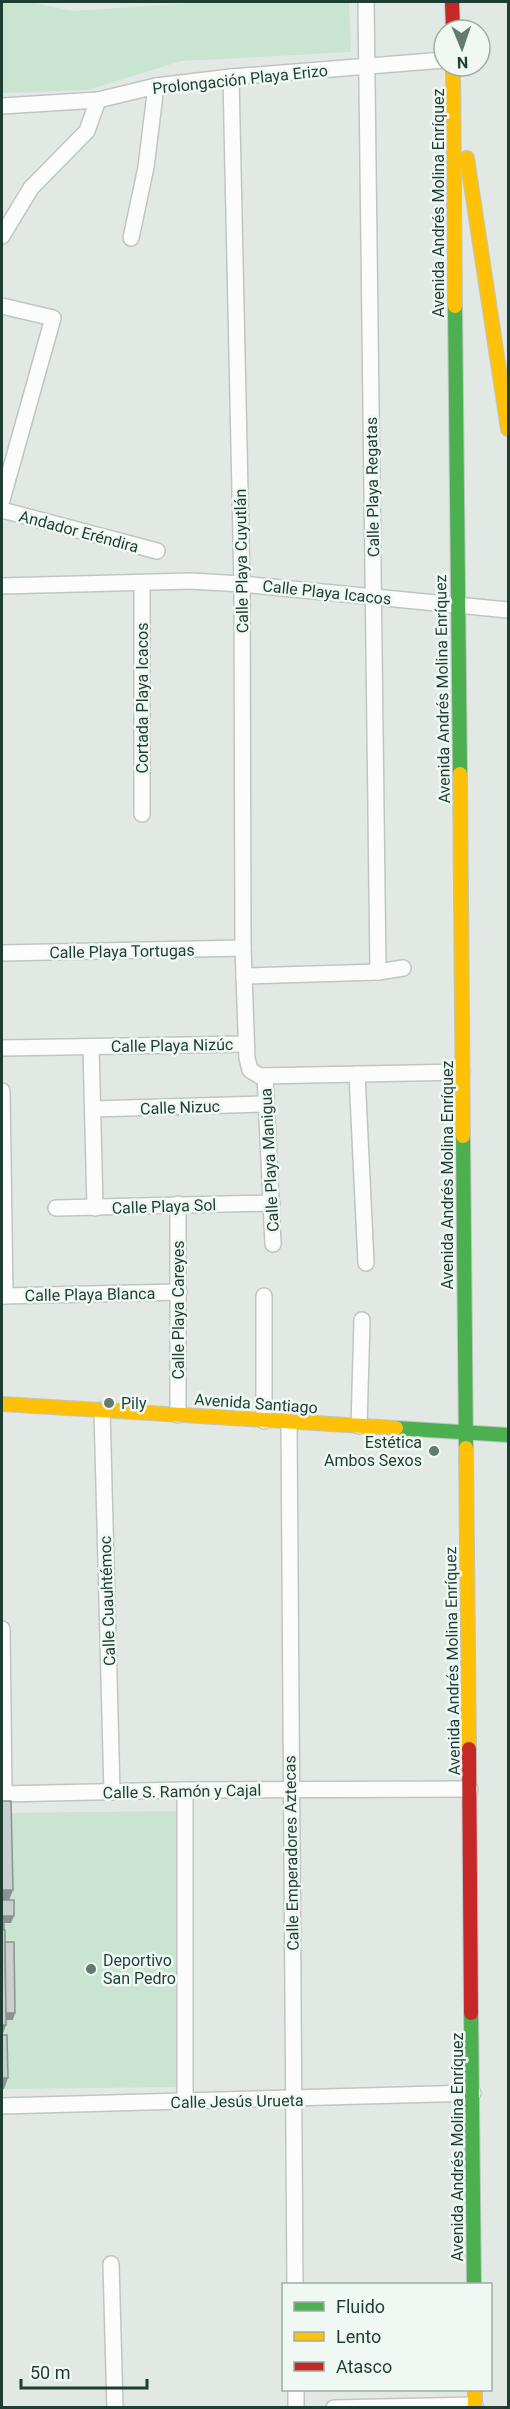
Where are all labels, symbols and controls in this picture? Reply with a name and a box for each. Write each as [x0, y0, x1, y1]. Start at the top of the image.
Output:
north arrow [432, 18, 492, 78]
text: N [457, 53, 468, 72]
street label: Prolongación Playa Erizo [151, 61, 329, 98]
street label: Avenida Andrés Molina Enríquez [429, 88, 448, 317]
street label: Calle Playa Regatas [362, 417, 383, 557]
street label: Calle Playa Cuyutlán [231, 489, 252, 633]
street label: Andador Eréndira [17, 506, 141, 557]
street label: Avenida Andrés Molina Enríquez [431, 574, 454, 804]
street label: Calle Playa Icacos [262, 576, 392, 609]
street label: Cortada Playa Icacos [133, 623, 152, 773]
street label: Calle Playa Tortugas [49, 941, 195, 962]
street label: Calle Playa Nizúc [111, 1035, 233, 1056]
street label: Avenida Andrés Molina Enríquez [438, 1060, 457, 1289]
street label: Calle Playa Manigua [256, 1088, 283, 1232]
street label: Calle Nizuc [140, 1097, 220, 1118]
street label: Calle Playa Sol [111, 1195, 217, 1218]
street label: Calle Playa Careyes [169, 1240, 188, 1380]
street label: Calle Playa Blanca [25, 1284, 155, 1305]
street label: Avenida Santiago [194, 1390, 318, 1417]
place label: Pily [121, 1394, 147, 1413]
marker: Pily [102, 1396, 116, 1410]
place label: Estética Ambos Sexos [324, 1433, 422, 1470]
marker: Estética Ambos Sexos [427, 1444, 441, 1458]
street label: Calle Cuauhtémoc [96, 1536, 119, 1666]
street label: Avenida Andrés Molina Enríquez [441, 1546, 464, 1776]
street label: Calle Emperadores Aztecas [280, 1755, 303, 1951]
street label: Calle S. Ramón y Cajal [103, 1781, 261, 1802]
place label: Deportivo San Pedro [103, 1951, 176, 1988]
marker: Deportivo San Pedro [84, 1962, 98, 1976]
street label: Avenida Andrés Molina Enríquez [448, 2032, 467, 2261]
street label: Calle Jesús Urueta [170, 2091, 304, 2112]
legend [282, 2283, 492, 2391]
text: Fluido [336, 2296, 385, 2317]
text: Lento [336, 2326, 381, 2347]
scale bar [21, 2352, 147, 2390]
text: Atasco [336, 2356, 392, 2377]
text: 50 m [30, 2362, 70, 2383]

